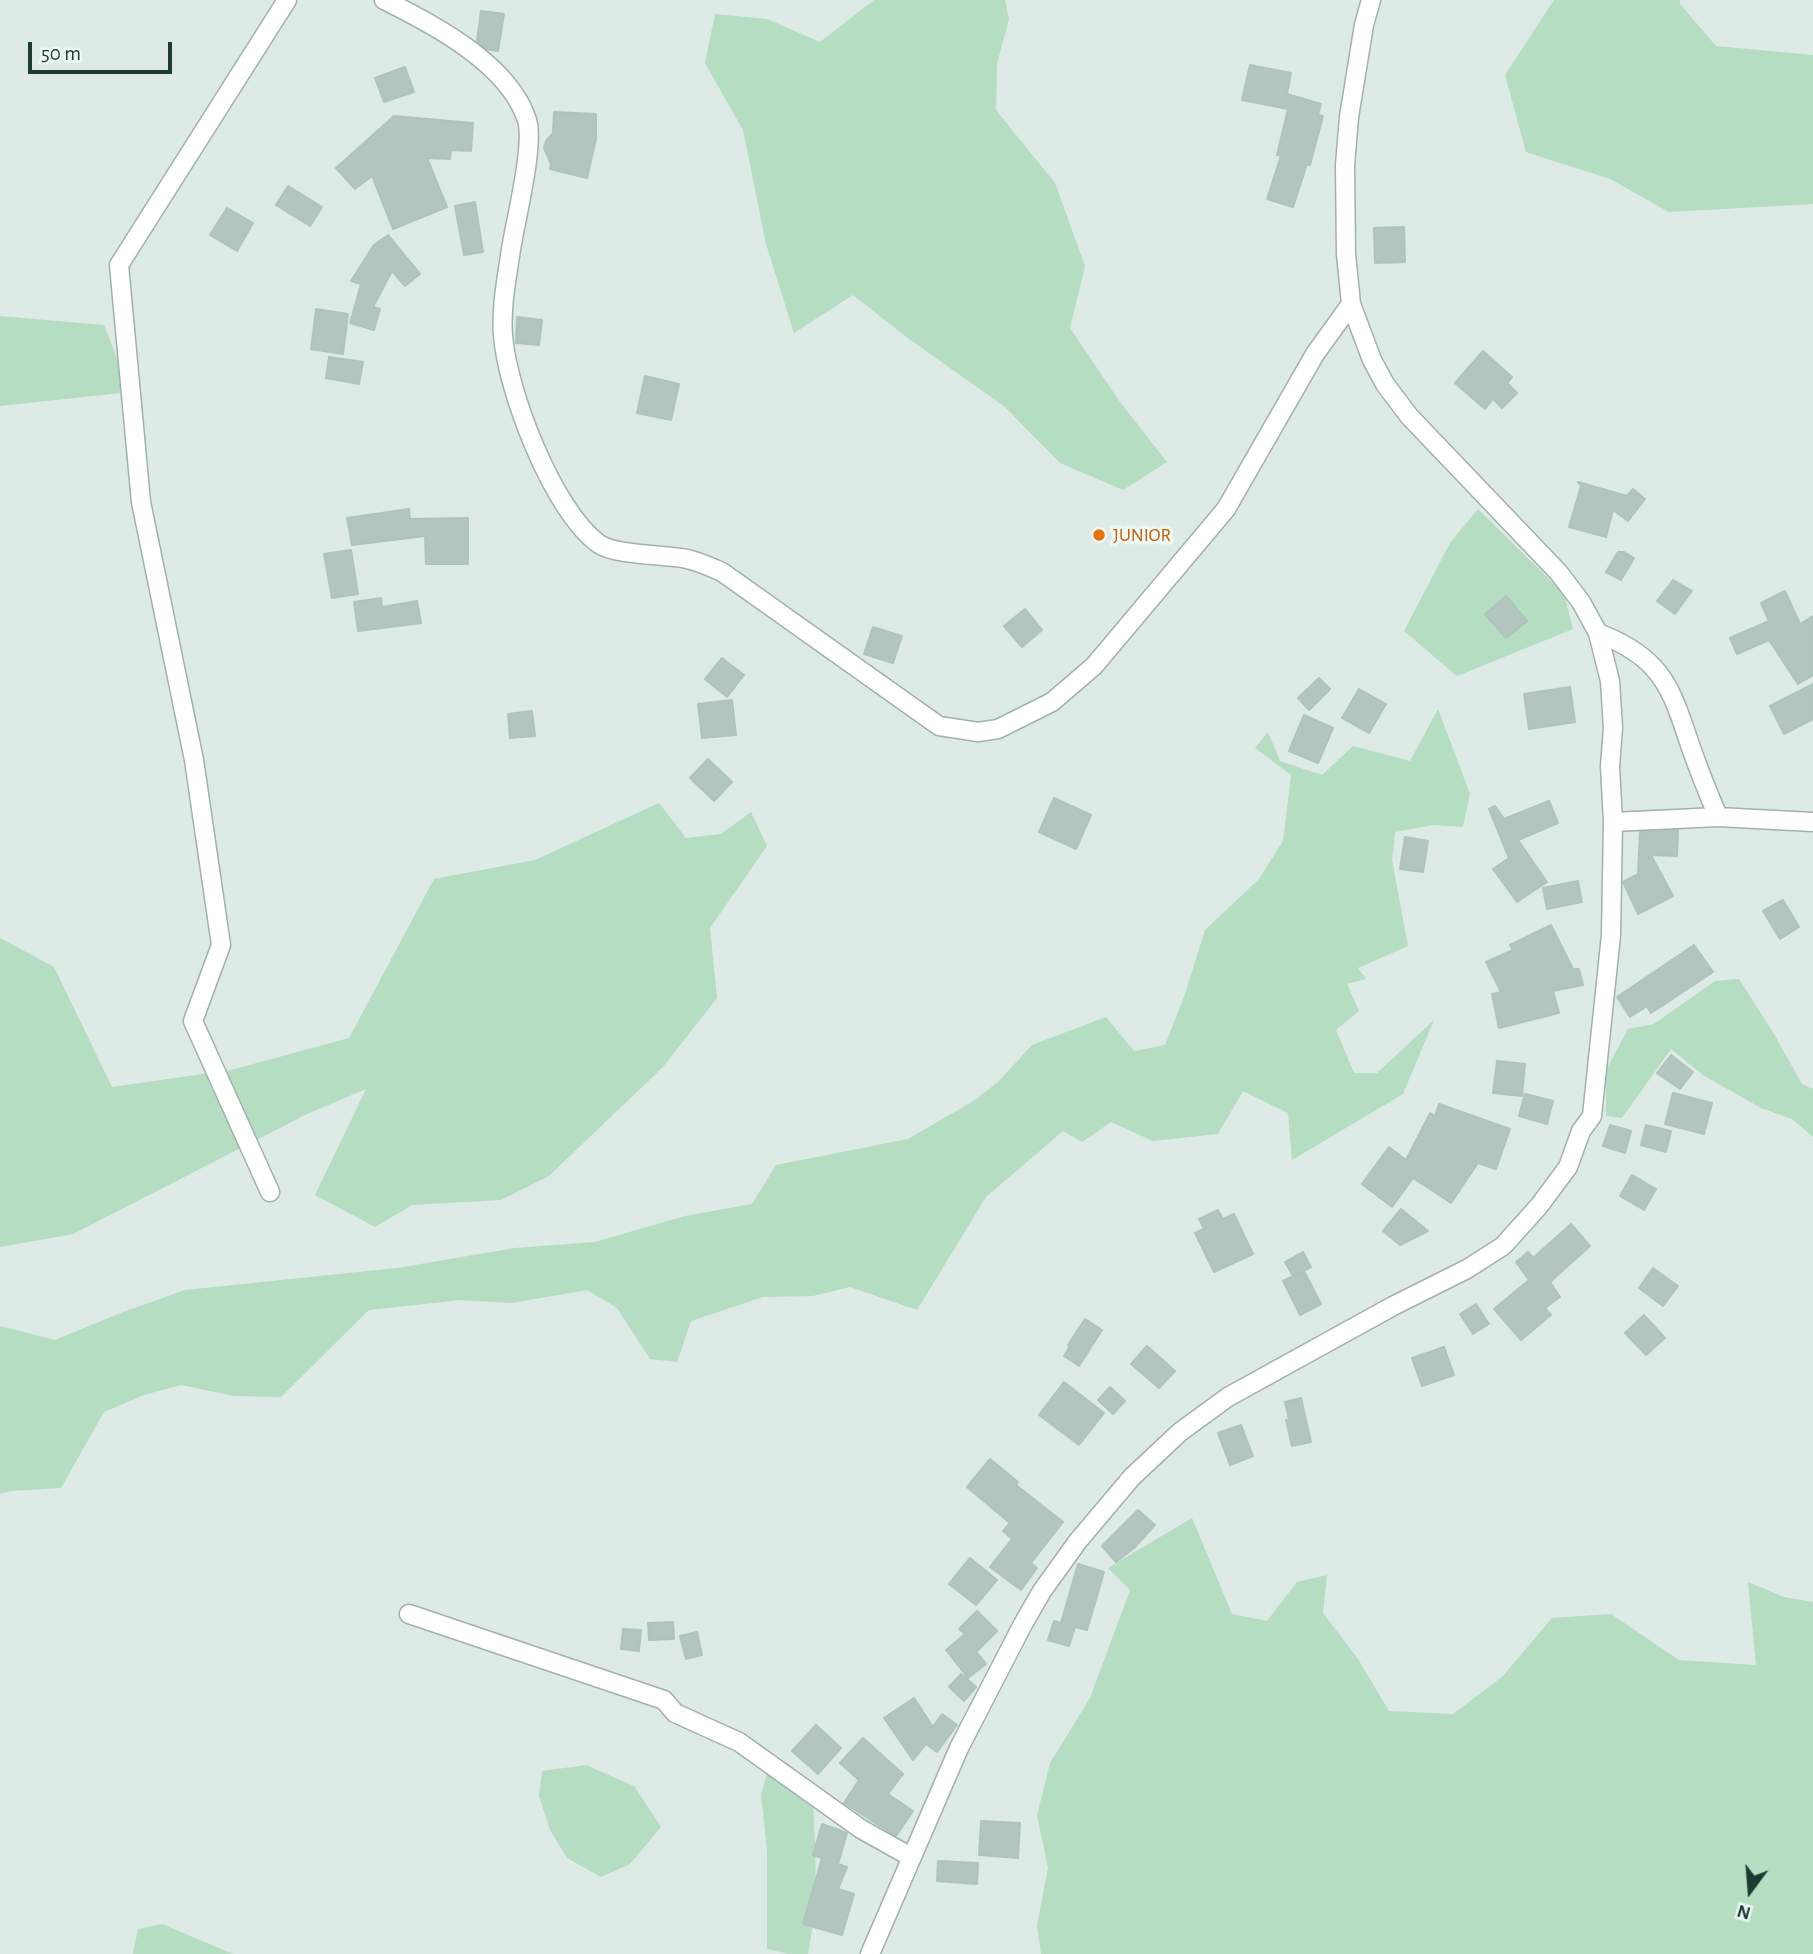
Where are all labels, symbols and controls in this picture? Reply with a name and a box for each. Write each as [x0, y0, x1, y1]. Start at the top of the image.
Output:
scale bar [32, 28, 175, 72]
text: 50 m [41, 43, 81, 64]
place label: JUNIOR [1113, 524, 1171, 546]
marker: JUNIOR [1091, 527, 1107, 543]
north arrow [1715, 1856, 1785, 1926]
text: N [1735, 1901, 1753, 1923]

